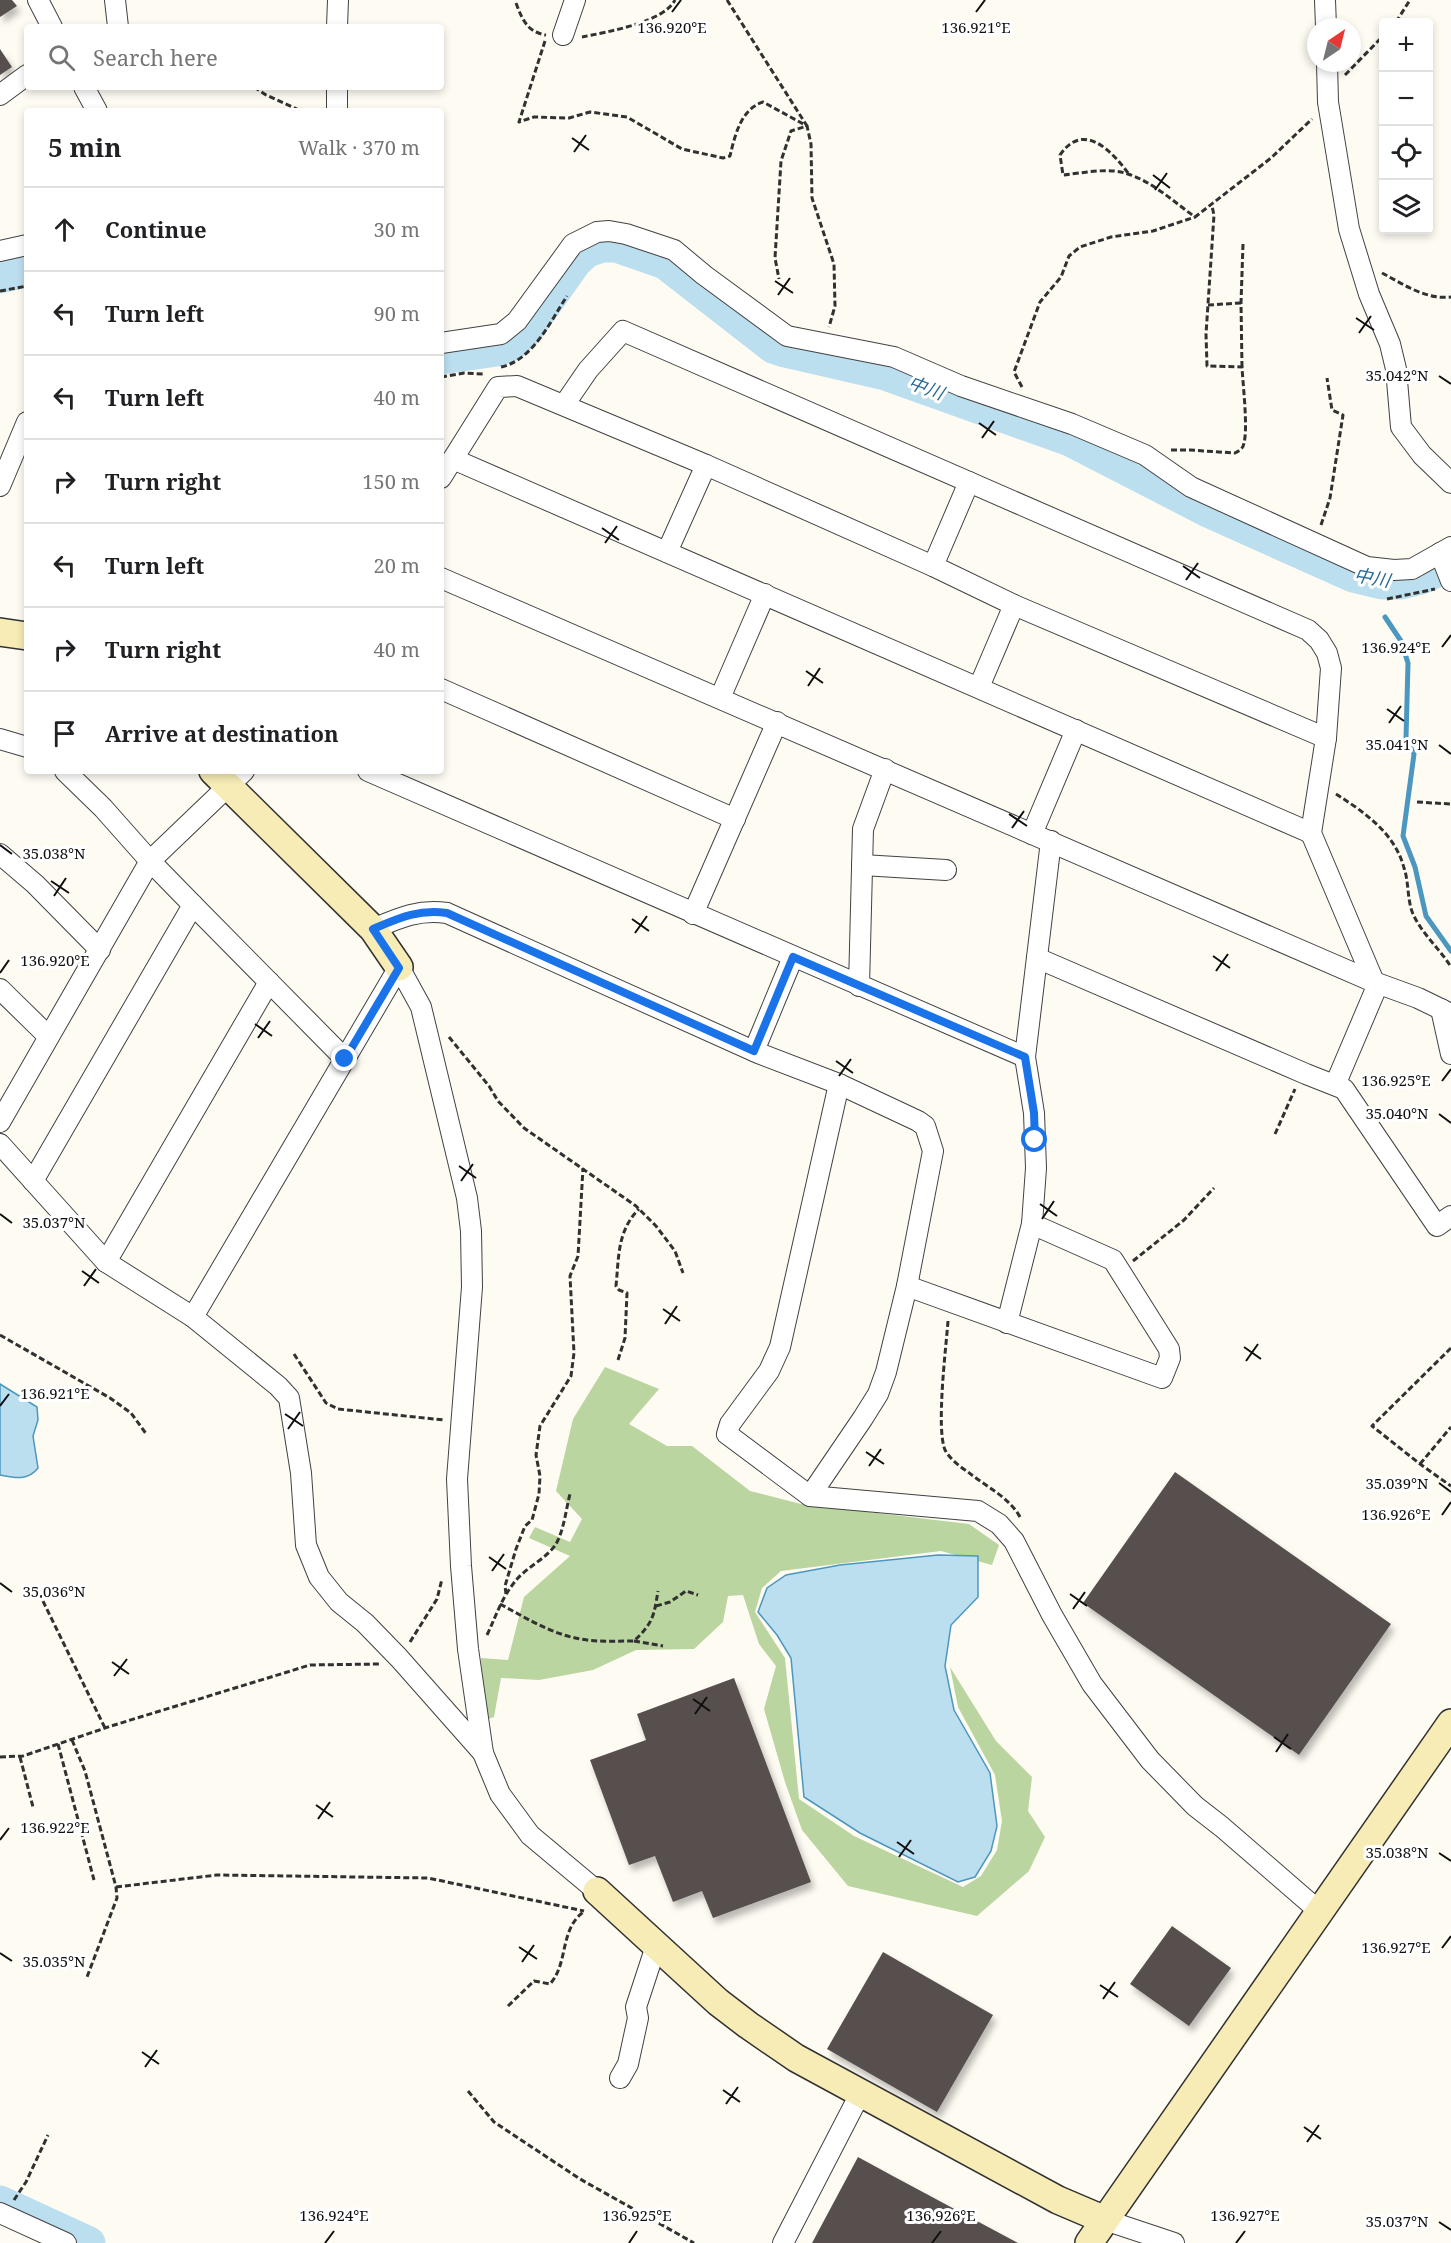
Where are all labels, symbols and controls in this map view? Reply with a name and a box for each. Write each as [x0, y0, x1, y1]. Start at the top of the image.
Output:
text: 136.920°E [637, 17, 707, 37]
text: 136.921°E [941, 17, 1011, 37]
north arrow [1307, 18, 1361, 72]
map controls [1379, 18, 1433, 234]
button: + [1379, 18, 1433, 72]
search box [24, 24, 444, 90]
icon: search [45, 41, 78, 74]
text: Search here [93, 42, 218, 72]
button: − [1379, 72, 1433, 126]
button: locate [1379, 126, 1433, 180]
text: 5 min [48, 129, 122, 165]
text: Walk · 370 m [298, 134, 420, 161]
button: layers [1379, 180, 1433, 234]
icon: ahead [48, 213, 81, 246]
text: Continue [105, 214, 207, 244]
text: 30 m [374, 216, 420, 243]
icon: left [48, 297, 81, 330]
text: Turn left [105, 298, 204, 328]
text: 90 m [374, 300, 420, 327]
text: 35.042°N [1365, 365, 1429, 385]
water label: 中川 [905, 370, 949, 405]
icon: left [48, 381, 81, 414]
text: Turn left [105, 382, 204, 412]
text: 40 m [374, 384, 420, 411]
icon: right [48, 465, 81, 498]
text: Turn right [105, 466, 221, 496]
text: 150 m [362, 468, 420, 495]
icon: left [48, 549, 81, 582]
text: Turn left [105, 550, 204, 580]
text: 20 m [374, 552, 420, 579]
water label: 中川 [1352, 562, 1394, 592]
icon: right [48, 633, 81, 666]
text: Turn right [105, 634, 221, 664]
text: 40 m [374, 636, 420, 663]
text: 136.924°E [1361, 637, 1431, 657]
icon: arrive [48, 717, 81, 750]
text: Arrive at destination [105, 718, 339, 748]
text: 35.041°N [1365, 734, 1429, 754]
text: 35.038°N [22, 843, 86, 863]
text: 136.920°E [20, 950, 90, 970]
route end [331, 1045, 357, 1071]
text: 136.925°E [1361, 1070, 1431, 1090]
text: 35.040°N [1365, 1103, 1429, 1123]
route start [1021, 1126, 1047, 1152]
text: 35.037°N [22, 1212, 86, 1232]
text: 136.921°E [20, 1383, 90, 1403]
text: 35.039°N [1365, 1473, 1429, 1493]
text: 136.926°E [1361, 1504, 1431, 1524]
text: 35.036°N [22, 1581, 86, 1601]
text: 136.922°E [20, 1817, 90, 1837]
text: 35.038°N [1365, 1842, 1429, 1862]
text: 136.927°E [1361, 1937, 1431, 1957]
text: 35.035°N [22, 1951, 86, 1971]
text: 136.924°E [299, 2205, 369, 2225]
text: 136.925°E [602, 2205, 672, 2225]
text: 136.926°E [906, 2205, 976, 2225]
text: 136.927°E [1210, 2205, 1280, 2225]
text: 35.037°N [1365, 2211, 1429, 2231]

